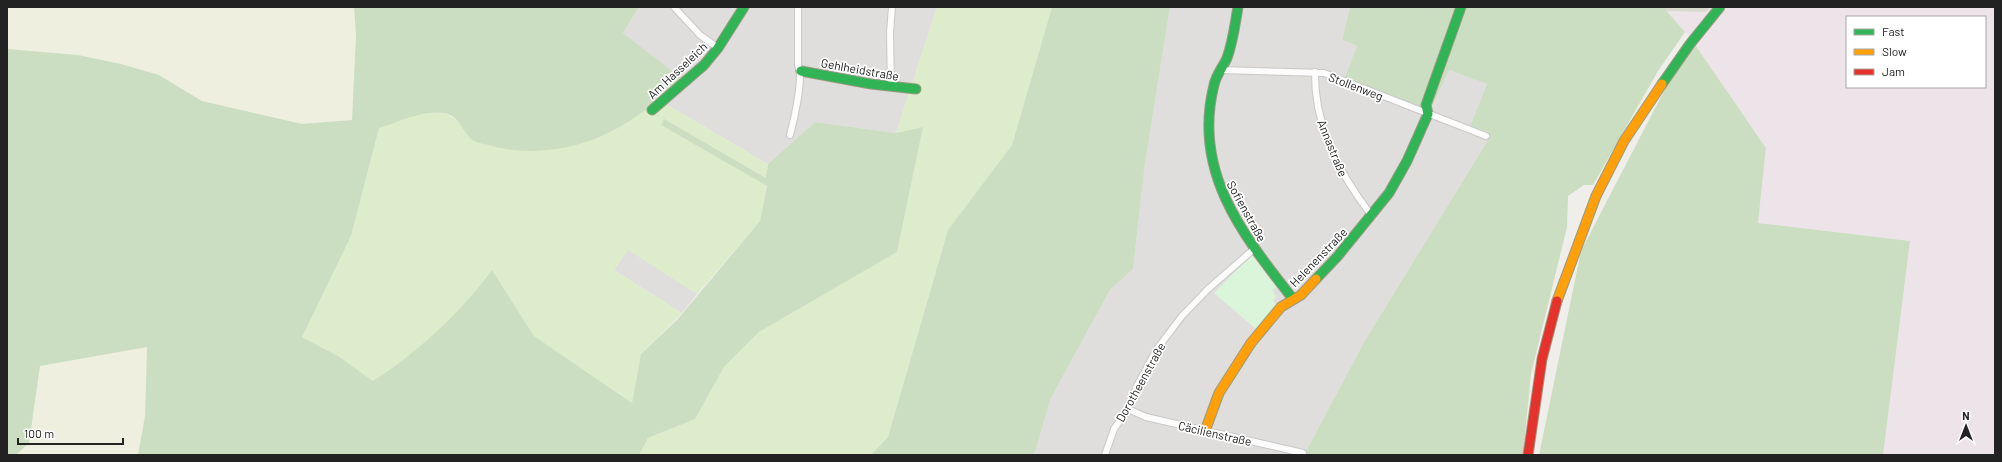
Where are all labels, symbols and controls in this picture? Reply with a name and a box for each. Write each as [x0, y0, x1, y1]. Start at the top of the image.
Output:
legend [1846, 16, 1986, 88]
text: Fast [1882, 24, 1905, 38]
street label: Am Hasseleich [644, 39, 710, 101]
text: Slow [1882, 44, 1907, 58]
street label: Gehlheidstraße [820, 55, 900, 83]
text: Jam [1882, 64, 1905, 78]
street label: Stollenweg [1327, 69, 1385, 103]
street label: Annastraße [1315, 118, 1351, 178]
street label: Sofienstraße [1225, 178, 1269, 244]
street label: Helenenstraße [1286, 225, 1350, 289]
street label: Dorotheenstraße [1112, 340, 1168, 424]
north arrow [1946, 406, 1986, 446]
text: N [1962, 409, 1970, 422]
street label: Cäcilienstraße [1177, 418, 1253, 448]
scale bar [18, 420, 123, 446]
text: 100 m [24, 426, 54, 440]

